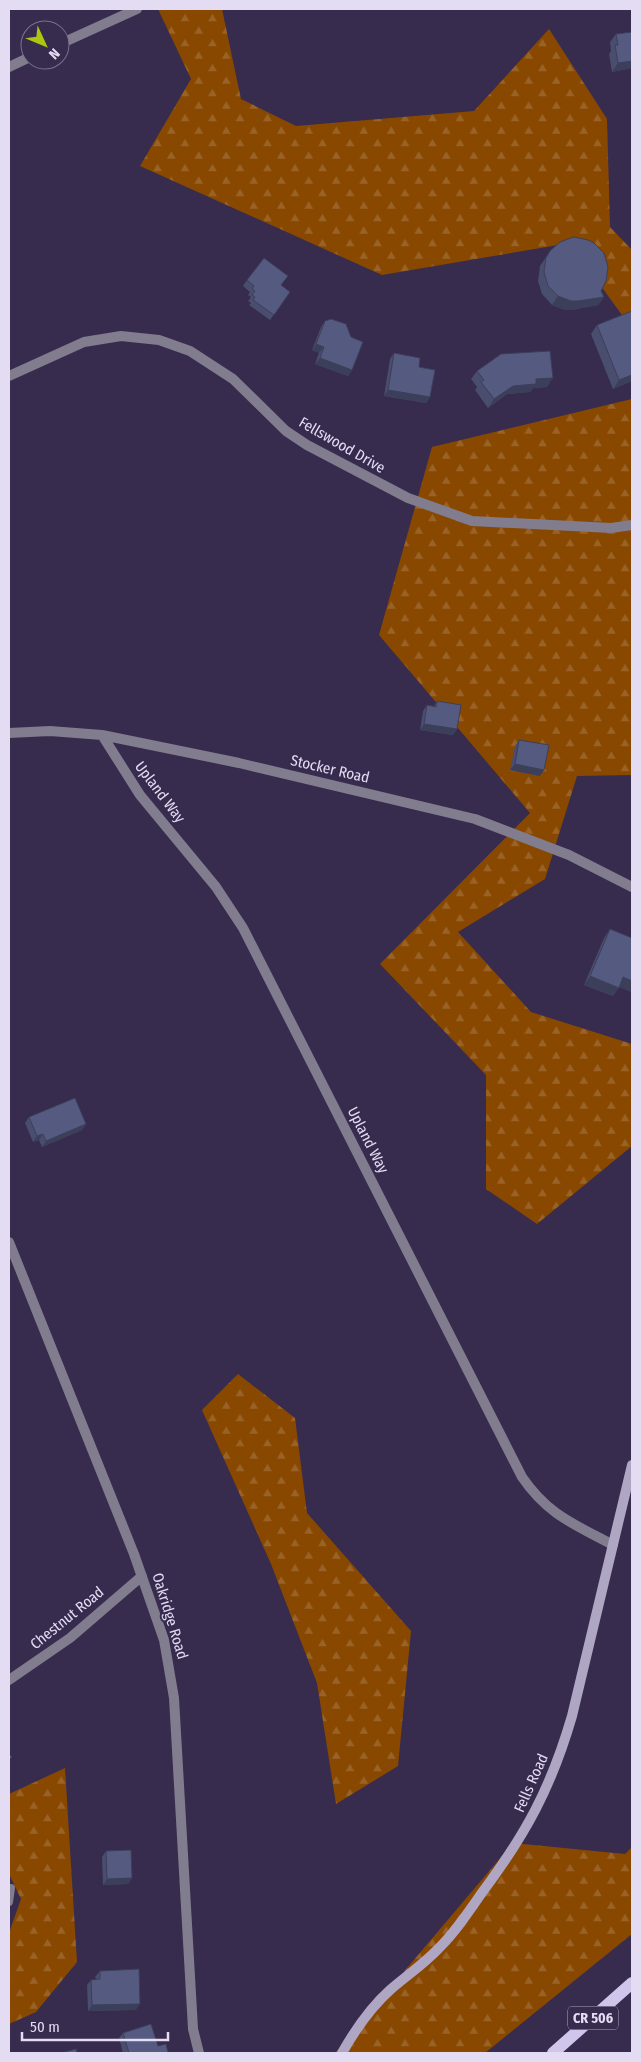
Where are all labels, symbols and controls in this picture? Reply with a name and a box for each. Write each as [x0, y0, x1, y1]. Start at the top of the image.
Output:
north arrow [20, 20, 70, 70]
text: N [45, 45, 63, 63]
street label: Fellswood Drive [296, 413, 388, 477]
street label: Stocker Road [289, 751, 371, 787]
street label: Upland Way [131, 758, 189, 826]
street label: Upland Way [344, 1104, 393, 1176]
street label: Oakridge Road [148, 1571, 192, 1661]
street label: Chestnut Road [27, 1583, 107, 1653]
street label: Fells Road [510, 1751, 552, 1815]
road number: CR 506 [568, 2006, 618, 2030]
scale bar [22, 2010, 169, 2042]
text: 50 m [30, 2018, 60, 2036]

